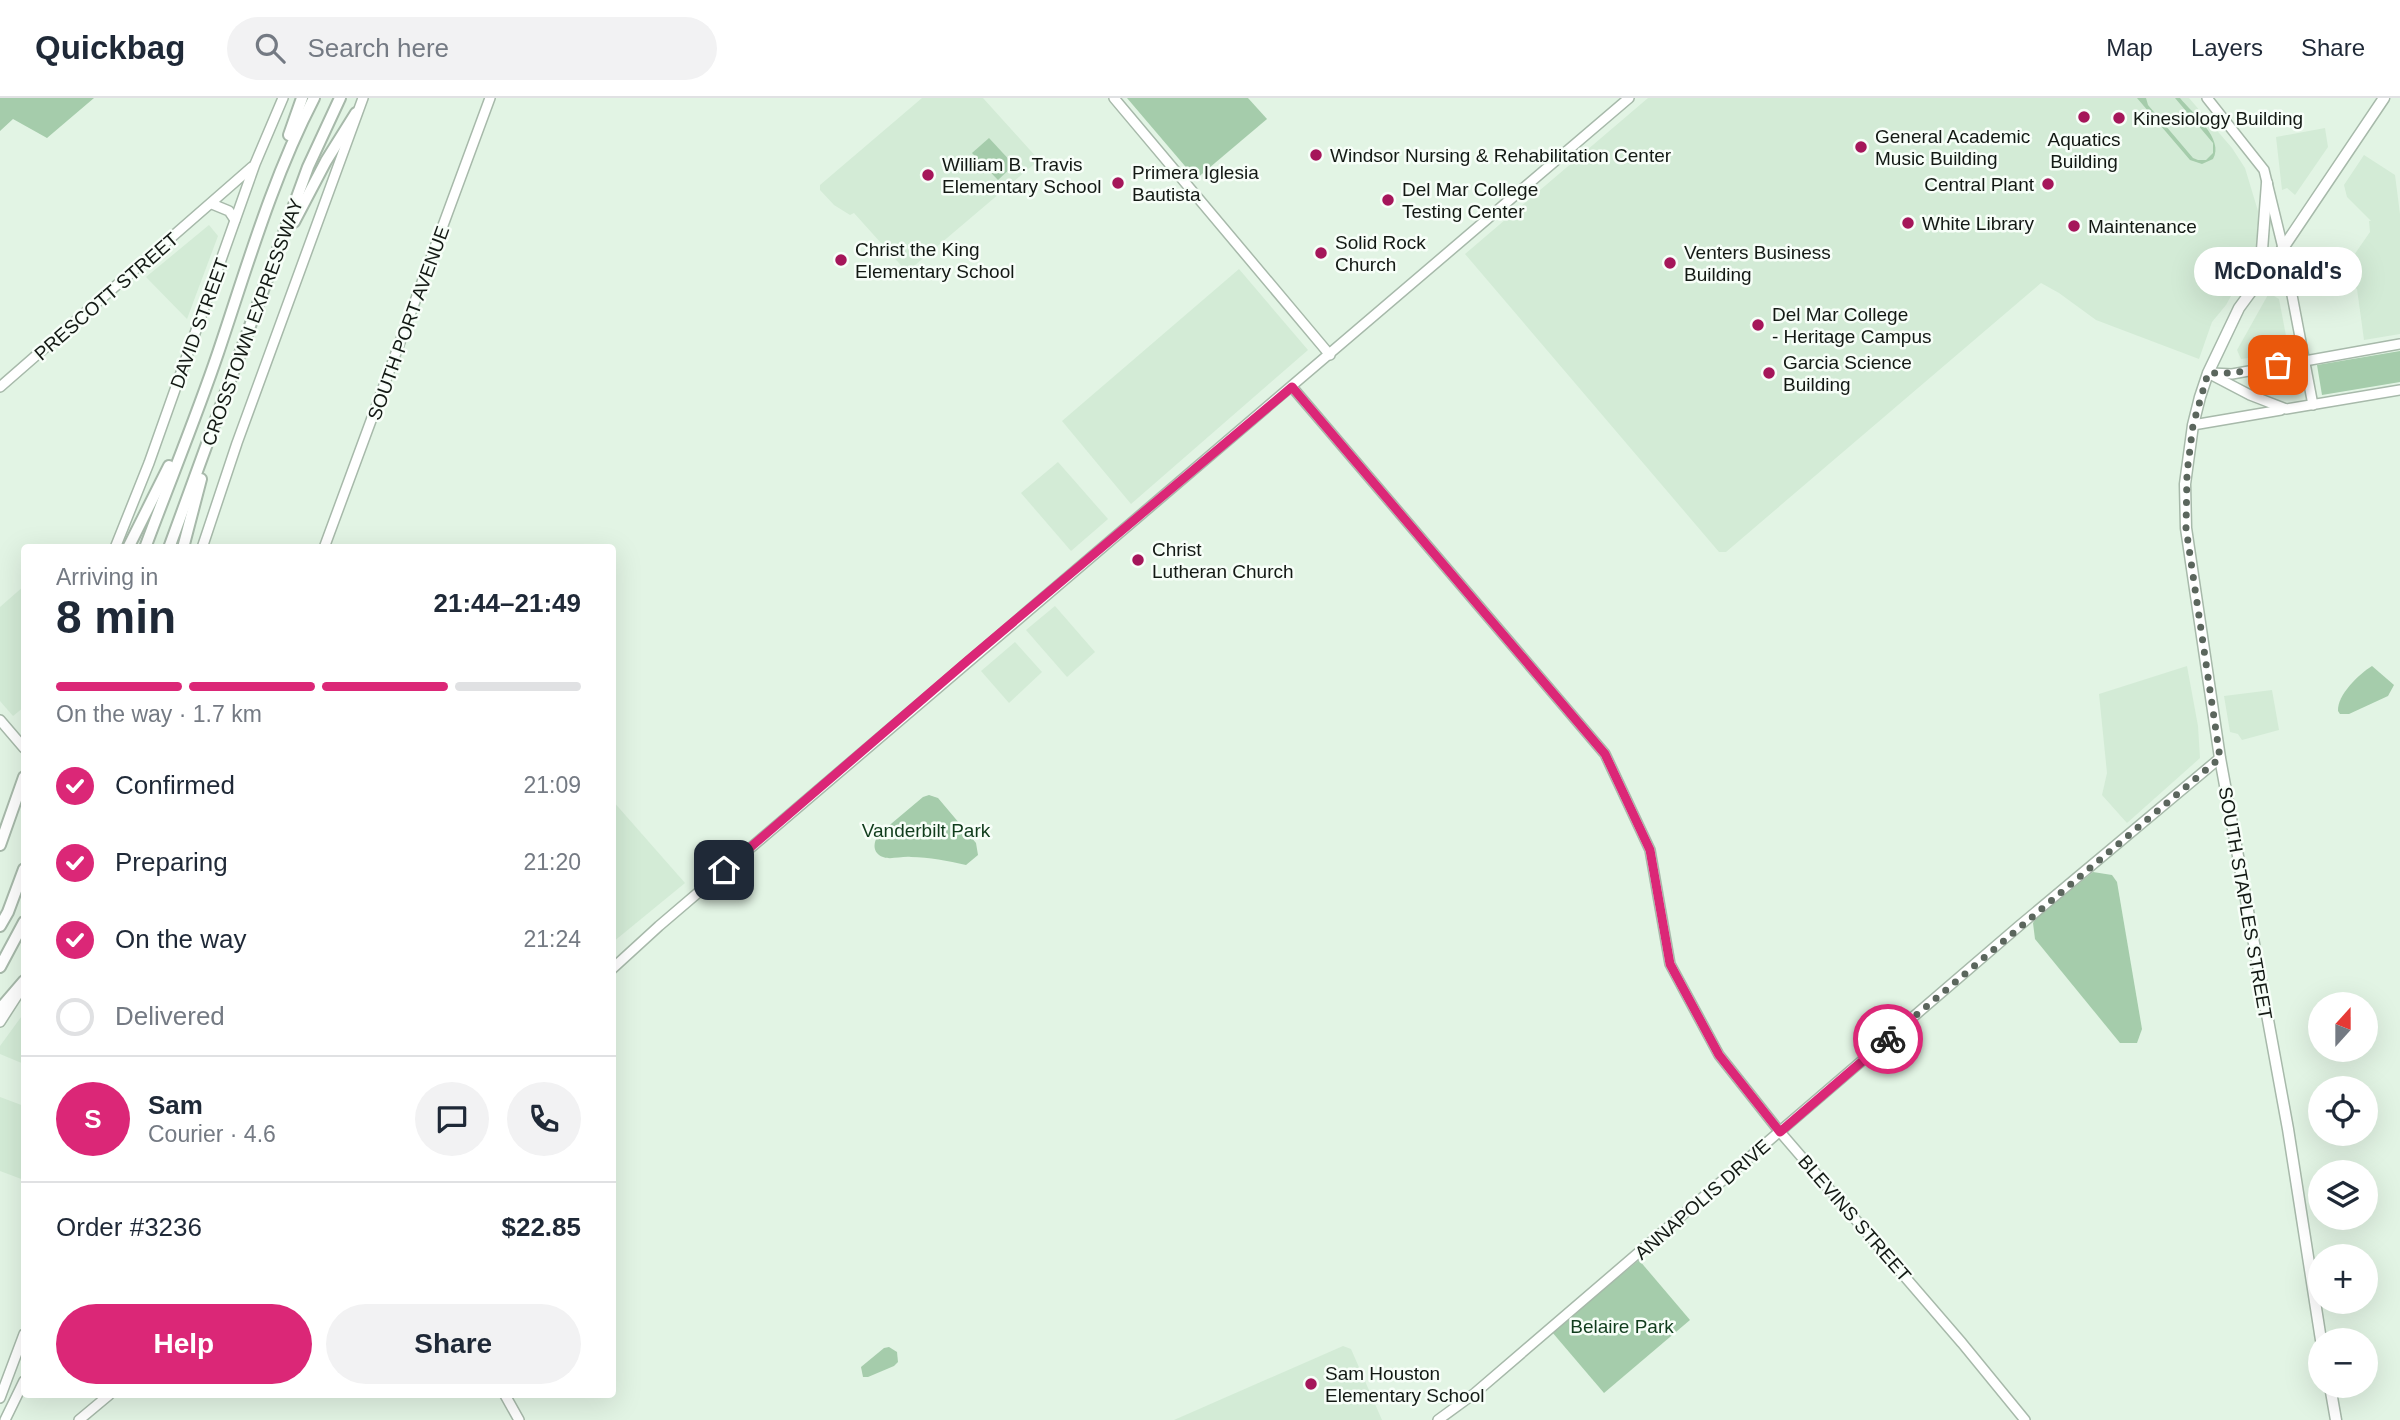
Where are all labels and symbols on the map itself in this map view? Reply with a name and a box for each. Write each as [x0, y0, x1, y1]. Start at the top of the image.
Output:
place label: Kinesiology Building [2133, 108, 2303, 129]
marker: Aquatics Building [2076, 109, 2092, 125]
marker: Kinesiology Building [2111, 110, 2127, 126]
place label: General Academic Music Building [1875, 126, 2030, 169]
place label: Aquatics Building [2048, 129, 2120, 172]
marker: General Academic Music Building [1853, 139, 1869, 155]
place label: Windsor Nursing & Rehabilitation Center [1330, 145, 1672, 166]
marker: Windsor Nursing & Rehabilitation Center [1308, 147, 1324, 163]
place label: William B. Travis Elementary School [942, 154, 1101, 197]
place label: Primera Iglesia Bautista [1132, 162, 1259, 205]
marker: William B. Travis Elementary School [920, 167, 936, 183]
place label: Central Plant [1924, 174, 2035, 195]
marker: Primera Iglesia Bautista [1110, 175, 1126, 191]
marker: Central Plant [2040, 176, 2056, 192]
place label: Del Mar College Testing Center [1402, 179, 1538, 222]
marker: Del Mar College Testing Center [1380, 192, 1396, 208]
street label: CROSSTOWN EXPRESSWAY [198, 195, 307, 449]
place label: White Library [1922, 213, 2034, 234]
marker: White Library [1900, 215, 1916, 231]
place label: Maintenance [2088, 216, 2197, 237]
marker: Maintenance [2066, 218, 2082, 234]
street label: SOUTH PORT AVENUE [364, 223, 453, 423]
street label: PRESCOTT STREET [30, 228, 183, 364]
place label: Solid Rock Church [1335, 232, 1426, 275]
place label: Christ the King Elementary School [855, 239, 1014, 282]
place label: Venters Business Building [1684, 242, 1831, 285]
marker: Solid Rock Church [1313, 245, 1329, 261]
callout: McDonald's [2194, 246, 2362, 295]
marker: Christ the King Elementary School [833, 252, 849, 268]
street label: DAVID STREET [166, 255, 233, 391]
marker: Venters Business Building [1662, 255, 1678, 271]
place label: Del Mar College - Heritage Campus [1772, 304, 1931, 347]
marker: Del Mar College - Heritage Campus [1750, 317, 1766, 333]
pin [2248, 335, 2308, 395]
place label: Garcia Science Building [1783, 352, 1912, 395]
marker: Garcia Science Building [1761, 365, 1777, 381]
place label: Christ Lutheran Church [1152, 539, 1294, 582]
marker: Christ Lutheran Church [1130, 552, 1146, 568]
street label: SOUTH STAPLES STREET [2215, 785, 2276, 1022]
park label: Vanderbilt Park [862, 820, 991, 841]
pin [694, 840, 754, 900]
north arrow [2308, 992, 2378, 1062]
courier [1853, 1004, 1923, 1074]
street label: ANNAPOLIS DRIVE [1630, 1135, 1774, 1264]
street label: BLEVINS STREET [1794, 1151, 1915, 1286]
park label: Belaire Park [1570, 1316, 1674, 1337]
place label: Sam Houston Elementary School [1325, 1363, 1484, 1406]
marker: Sam Houston Elementary School [1303, 1376, 1319, 1392]

